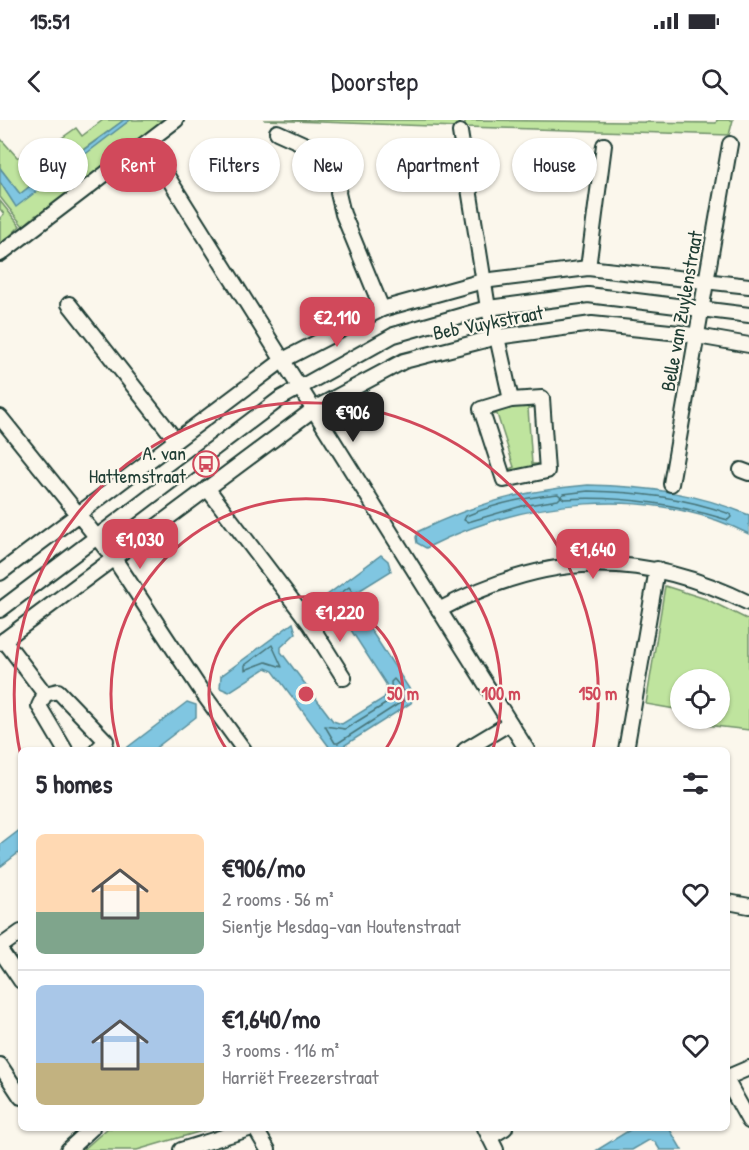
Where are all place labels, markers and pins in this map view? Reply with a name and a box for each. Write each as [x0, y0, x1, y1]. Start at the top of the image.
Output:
pin: €2,110 [288, 297, 386, 348]
pin: €906 [317, 392, 389, 443]
place label: A. van Hattemstraat [89, 439, 187, 489]
bus stop icon: A. van Hattemstraat [191, 449, 221, 479]
pin: €1,030 [91, 519, 189, 570]
pin: €1,640 [544, 529, 642, 580]
pin: €1,220 [291, 592, 389, 643]
centre of rings [296, 684, 316, 704]

